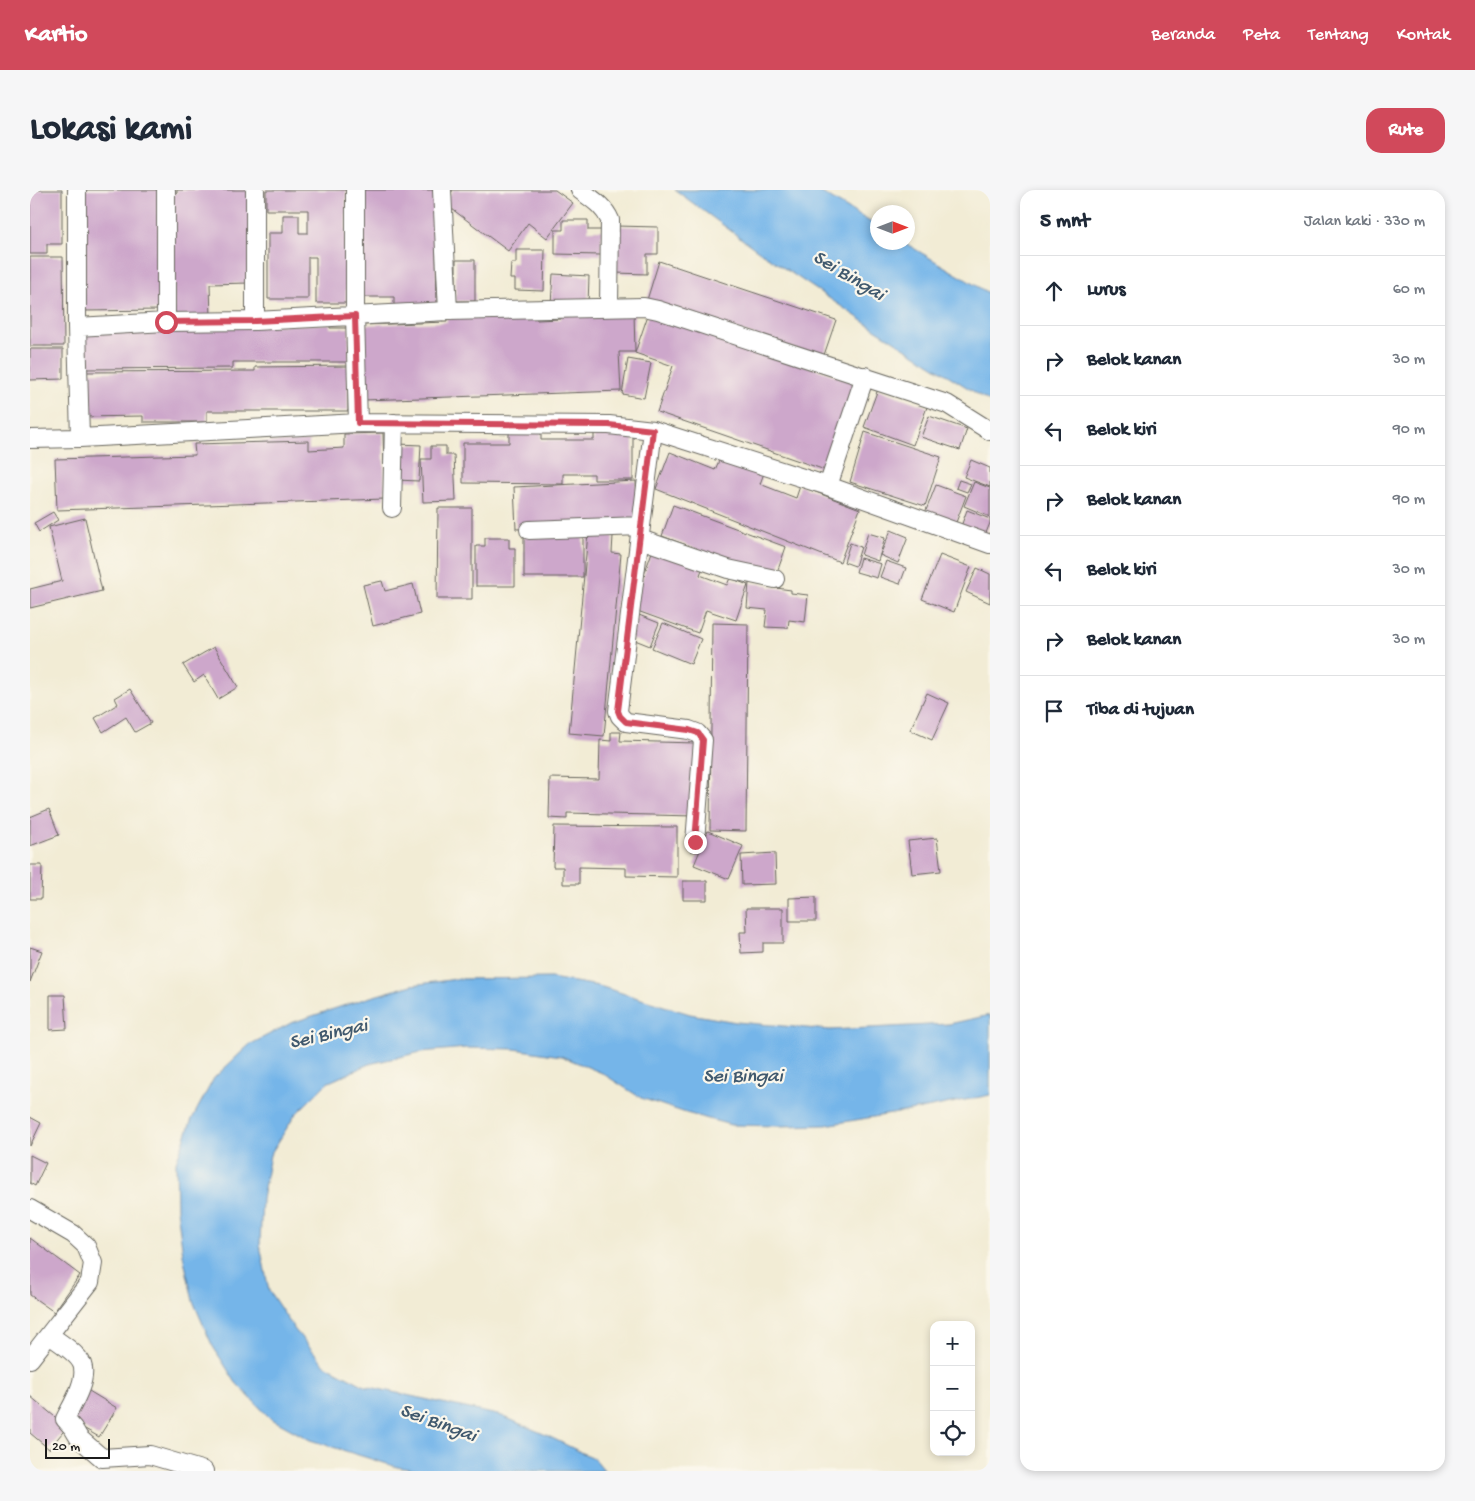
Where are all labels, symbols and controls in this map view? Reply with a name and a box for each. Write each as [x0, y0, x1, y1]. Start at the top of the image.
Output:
text: Kartio [25, 21, 88, 50]
text: Beranda [1151, 25, 1215, 46]
text: Peta [1243, 25, 1280, 46]
text: Tentang [1308, 25, 1369, 46]
text: Kontak [1397, 25, 1450, 46]
button: Rute [1366, 108, 1445, 153]
text: Lokasi kami [30, 110, 192, 151]
north arrow [870, 205, 915, 250]
text: 5 mnt [1040, 210, 1089, 235]
text: Jalan kaki · 330 m [1304, 213, 1425, 232]
water label: Sei Bingai [808, 247, 890, 309]
icon: ahead [1040, 277, 1068, 305]
text: Lurus [1087, 279, 1126, 302]
text: 60 m [1393, 281, 1425, 300]
route start [155, 311, 178, 334]
icon: right [1040, 347, 1068, 375]
text: Belok kanan [1087, 349, 1181, 372]
text: 30 m [1392, 351, 1425, 370]
icon: left [1040, 417, 1068, 445]
text: Belok kiri [1087, 419, 1157, 442]
text: 90 m [1393, 421, 1425, 440]
icon: right [1040, 487, 1068, 515]
text: Belok kanan [1087, 489, 1181, 512]
text: 90 m [1393, 491, 1425, 510]
icon: left [1040, 557, 1068, 585]
text: Belok kiri [1087, 559, 1157, 582]
text: 30 m [1392, 561, 1425, 580]
icon: right [1040, 627, 1068, 655]
text: Belok kanan [1087, 629, 1181, 652]
text: 30 m [1392, 631, 1425, 650]
icon: arrive [1040, 697, 1068, 725]
text: Tiba di tujuan [1087, 699, 1194, 722]
route end [684, 831, 707, 854]
water label: Sei Bingai [287, 1015, 373, 1056]
water label: Sei Bingai [703, 1066, 785, 1089]
map controls [930, 1321, 975, 1456]
button: + [930, 1321, 975, 1366]
button: − [930, 1366, 975, 1411]
water label: Sei Bingai [396, 1400, 482, 1450]
button: locate [930, 1411, 975, 1456]
scale bar [45, 1436, 110, 1459]
text: 20 m [52, 1439, 80, 1456]

